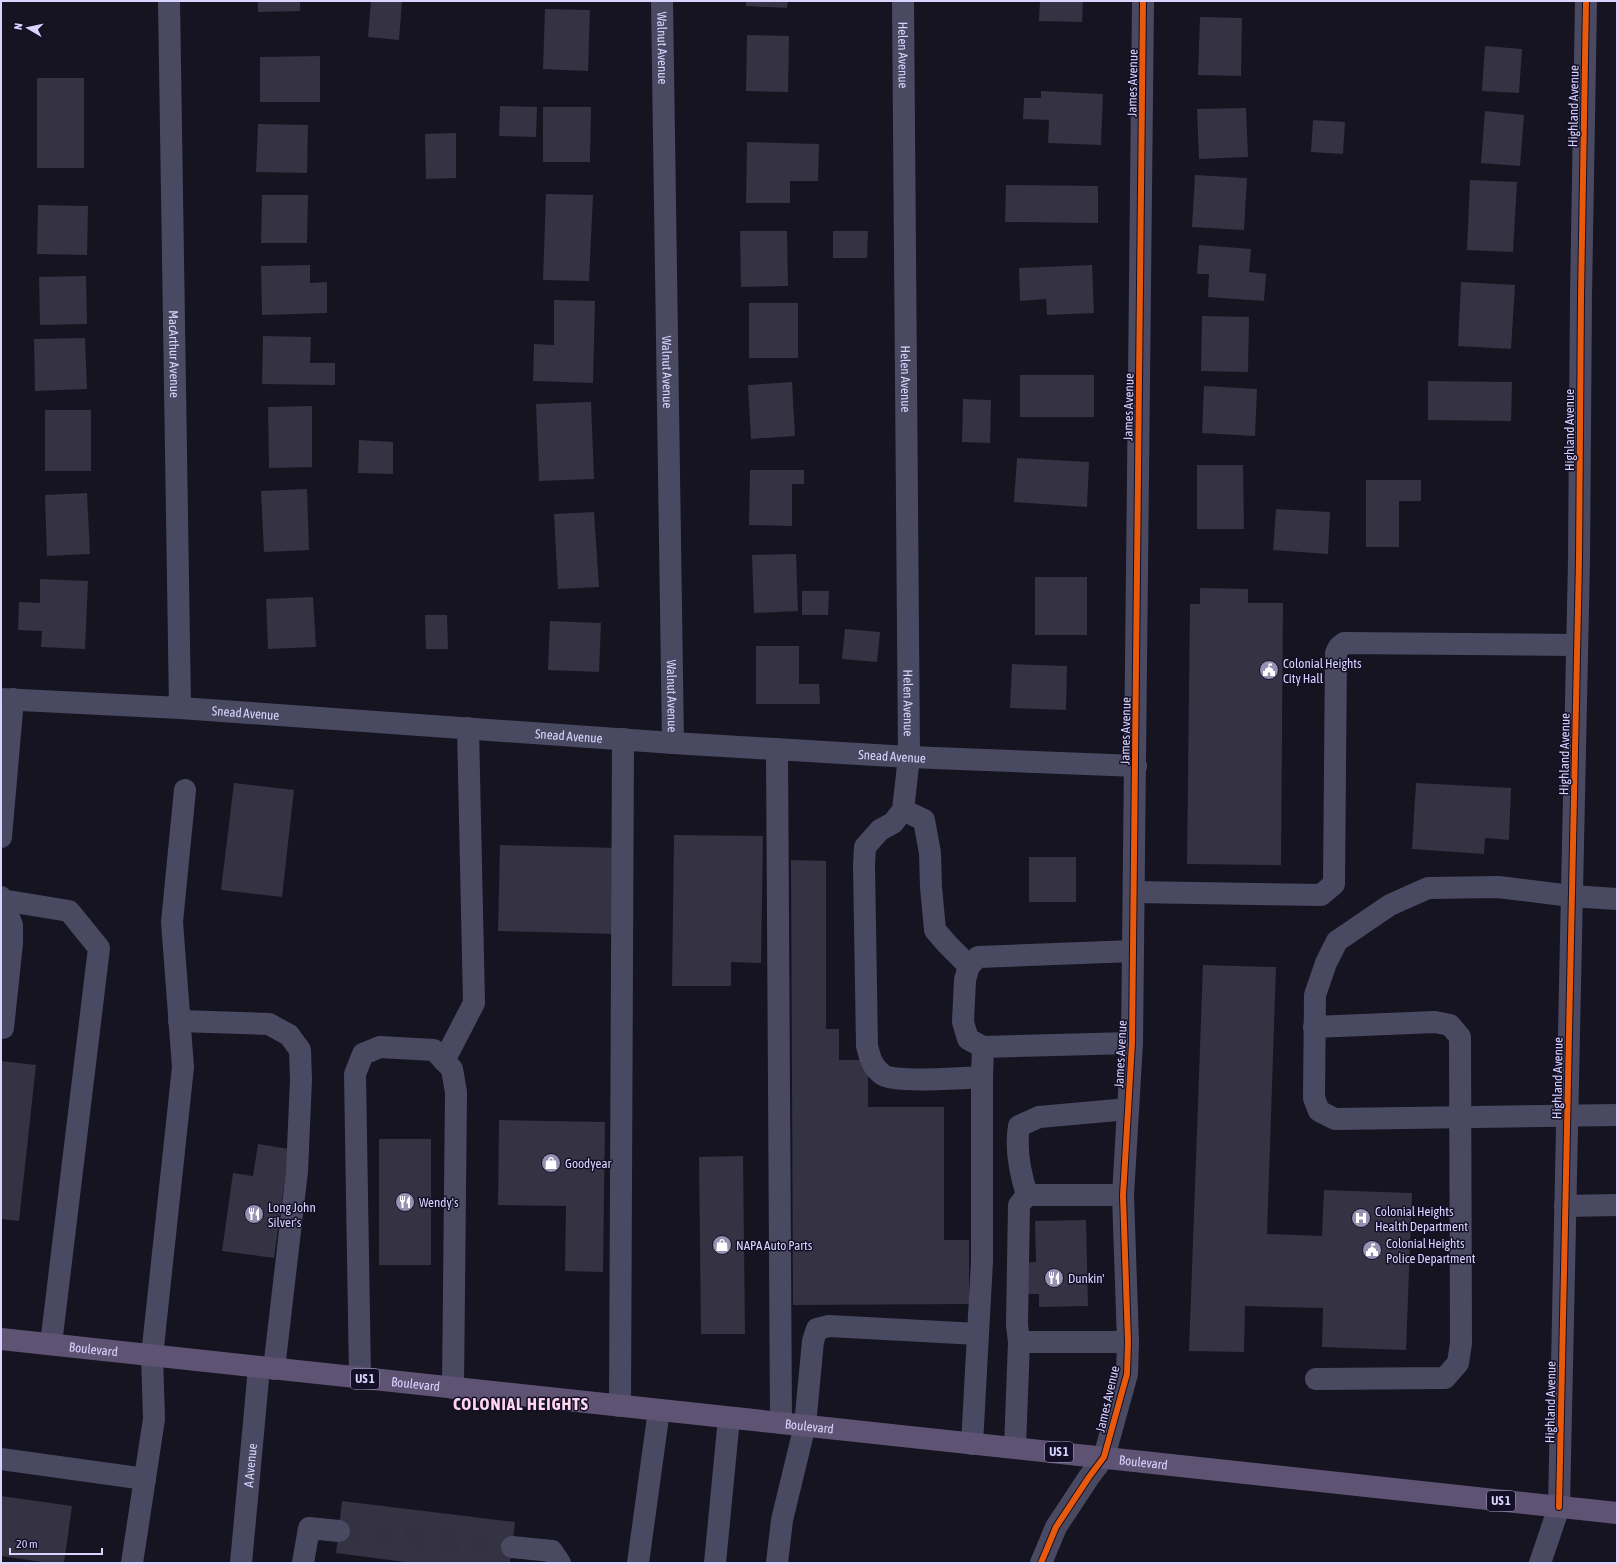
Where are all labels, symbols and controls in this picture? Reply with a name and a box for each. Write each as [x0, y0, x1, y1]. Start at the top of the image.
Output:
north arrow [8, 8, 48, 48]
street label: Walnut Avenue [654, 12, 670, 85]
text: N [12, 22, 25, 31]
street label: Helen Avenue [895, 22, 911, 89]
street label: James Avenue [1124, 49, 1141, 117]
street label: Highland Avenue [1565, 65, 1582, 147]
street label: MacArthur Avenue [166, 310, 182, 398]
street label: Walnut Avenue [659, 336, 675, 409]
street label: Helen Avenue [898, 346, 913, 413]
street label: James Avenue [1120, 373, 1137, 441]
street label: Highland Avenue [1562, 389, 1577, 471]
place label: Colonial Heights City Hall [1283, 656, 1362, 686]
street label: Walnut Avenue [664, 659, 680, 732]
public building icon: Colonial Heights City Hall [1258, 659, 1280, 681]
street label: Helen Avenue [900, 670, 916, 737]
street label: James Avenue [1117, 697, 1134, 765]
street label: Snead Avenue [211, 703, 280, 723]
street label: Highland Avenue [1556, 713, 1573, 795]
street label: Snead Avenue [534, 726, 603, 746]
street label: Snead Avenue [858, 747, 926, 766]
street label: James Avenue [1111, 1020, 1130, 1088]
street label: Highland Avenue [1549, 1037, 1566, 1119]
shop icon: Goodyear [540, 1152, 562, 1174]
place label: Goodyear [565, 1156, 611, 1171]
restaurant icon: Wendy's [394, 1191, 416, 1213]
place label: Wendy's [419, 1195, 459, 1210]
place label: Long John Silver's [268, 1200, 316, 1230]
restaurant icon: Long John Silver's [243, 1203, 265, 1225]
place label: Colonial Heights Health Department [1375, 1204, 1468, 1234]
hospital icon: Colonial Heights Health Department [1350, 1207, 1372, 1229]
shop icon: NAPA Auto Parts [711, 1234, 733, 1256]
place label: Colonial Heights Police Department [1386, 1236, 1476, 1266]
place label: NAPA Auto Parts [736, 1238, 813, 1253]
public building icon: Colonial Heights Police Department [1361, 1239, 1383, 1261]
restaurant icon: Dunkin' [1043, 1267, 1065, 1289]
place label: Dunkin' [1068, 1271, 1104, 1286]
street label: Boulevard [68, 1339, 119, 1360]
street label: Highland Avenue [1542, 1361, 1559, 1443]
street label: James Avenue [1093, 1364, 1122, 1434]
road number: US 1 [351, 1369, 379, 1389]
street label: Boulevard [390, 1374, 441, 1394]
district label: COLONIAL HEIGHTS [453, 1394, 589, 1414]
street label: Boulevard [784, 1416, 834, 1437]
road number: US 1 [1045, 1442, 1073, 1462]
street label: A Avenue [241, 1443, 260, 1488]
street label: Boulevard [1118, 1452, 1168, 1473]
road number: US 1 [1487, 1491, 1515, 1511]
scale bar [10, 1530, 102, 1556]
text: 20 m [16, 1537, 38, 1551]

